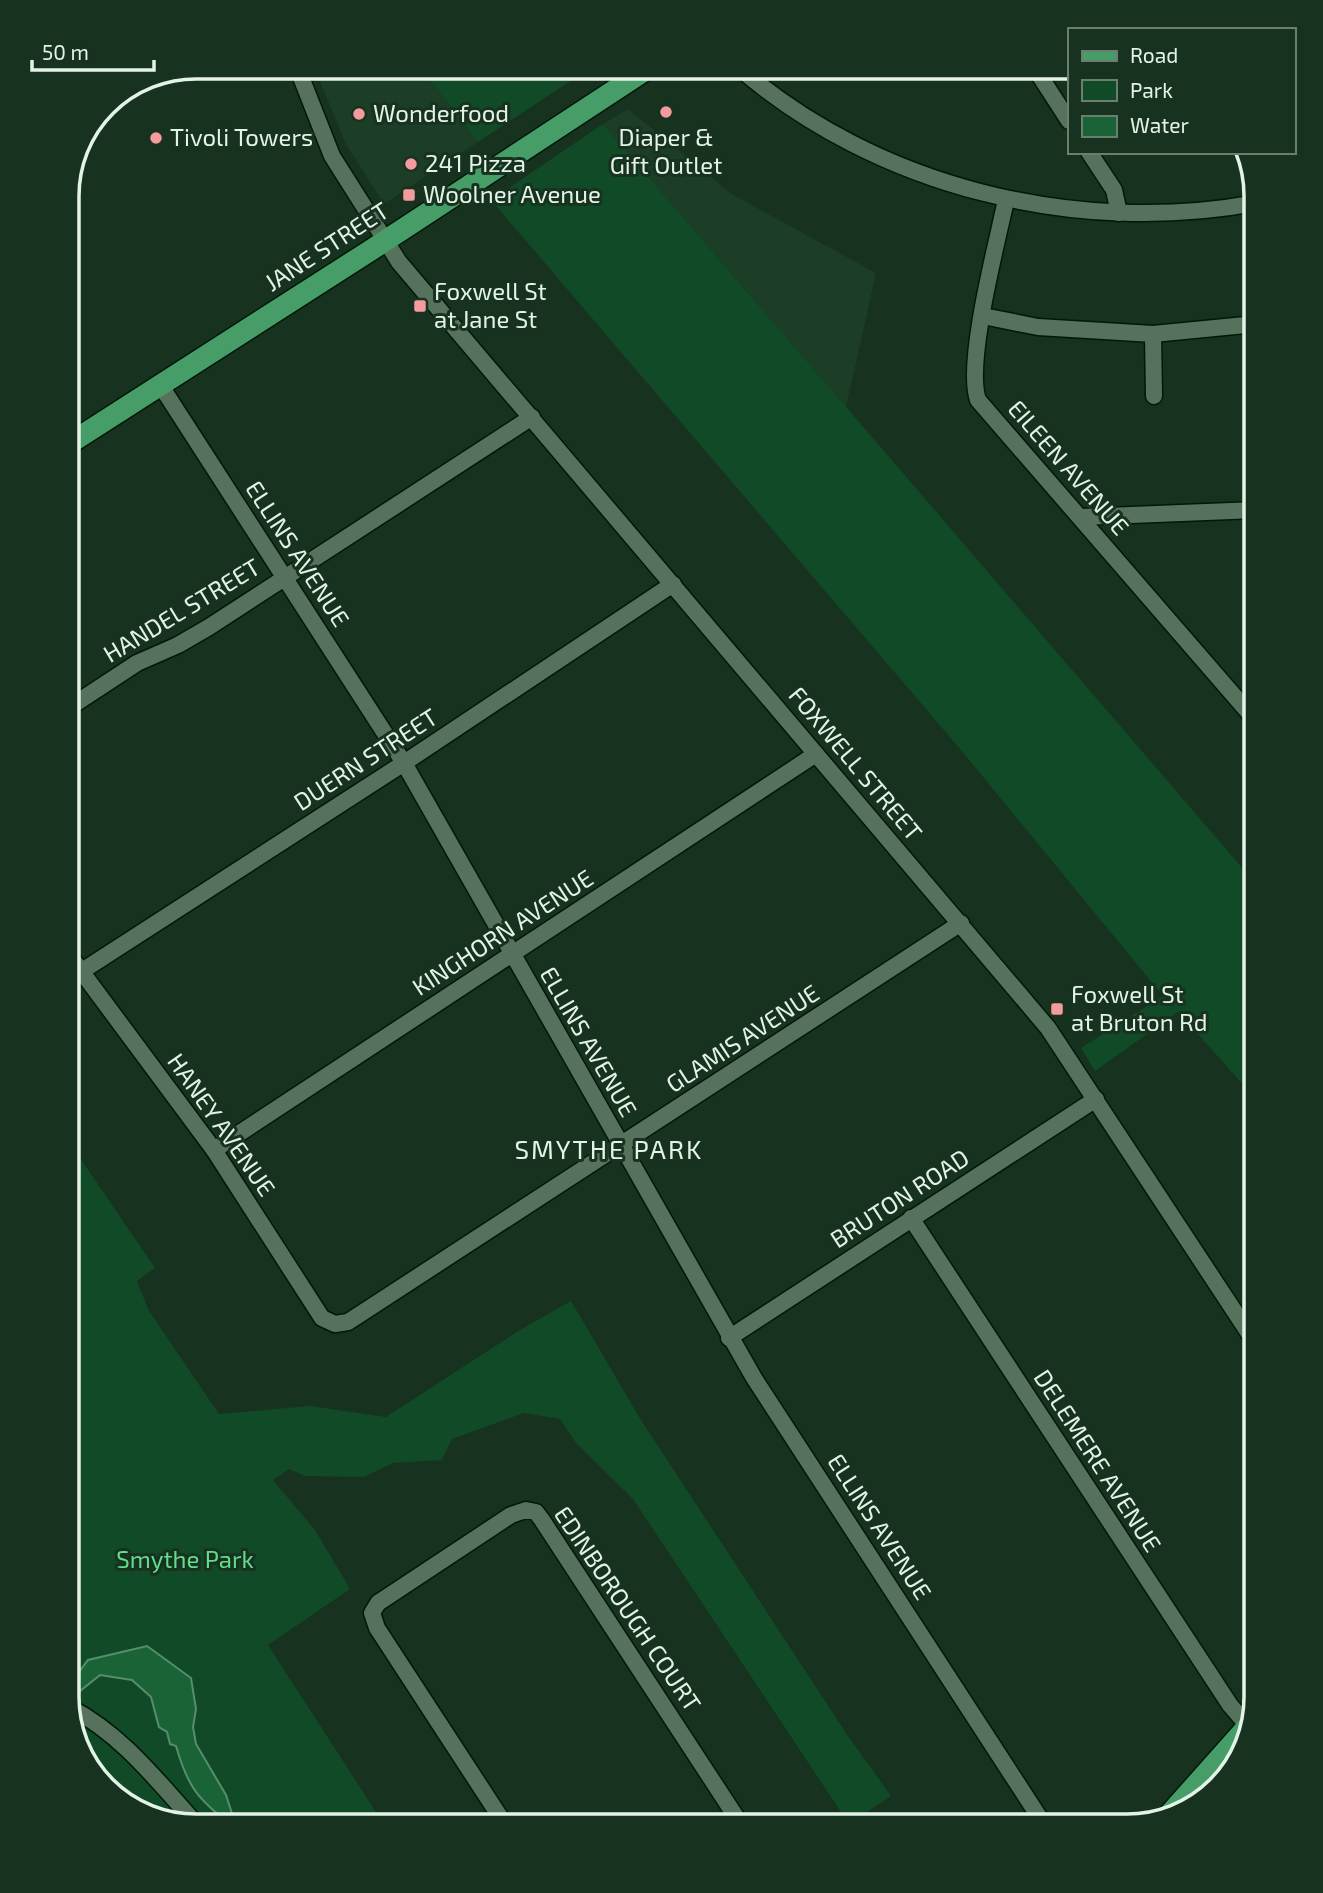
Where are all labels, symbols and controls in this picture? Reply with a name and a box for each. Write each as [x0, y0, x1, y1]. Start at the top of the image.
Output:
scale bar [32, 28, 154, 72]
legend [1068, 28, 1295, 154]
text: 50 m [42, 39, 89, 64]
text: Road [1130, 42, 1178, 67]
text: Park [1130, 77, 1173, 102]
place label: Wonderfood [373, 98, 509, 127]
marker: Diaper & Gift Outlet [658, 104, 674, 120]
marker: Wonderfood [351, 106, 367, 122]
text: Water [1130, 112, 1189, 137]
place label: Tivoli Towers [170, 122, 313, 151]
place label: Diaper & Gift Outlet [610, 122, 722, 179]
marker: Tivoli Towers [148, 130, 164, 146]
place label: 241 Pizza [425, 148, 526, 177]
marker: 241 Pizza [403, 156, 419, 172]
place label: Woolner Avenue [423, 179, 601, 208]
marker: Woolner Avenue [401, 187, 417, 203]
street label: JANE STREET [259, 195, 394, 297]
place label: Foxwell St at Jane St [434, 276, 547, 333]
marker: Foxwell St at Jane St [412, 298, 428, 314]
street label: EILEEN AVENUE [1003, 394, 1136, 540]
street label: ELLINS AVENUE [240, 475, 356, 632]
street label: HANDEL STREET [98, 552, 265, 668]
street label: FOXWELL STREET [783, 680, 929, 846]
street label: DUERN STREET [288, 701, 443, 816]
street label: KINGHORN AVENUE [406, 863, 598, 1001]
street label: ELLINS AVENUE [535, 961, 644, 1121]
street label: GLAMIS AVENUE [660, 978, 824, 1098]
place label: Foxwell St at Bruton Rd [1071, 979, 1208, 1036]
marker: Foxwell St at Bruton Rd [1049, 1001, 1065, 1017]
street label: HANEY AVENUE [162, 1047, 282, 1201]
district label: SMYTHE PARK [515, 1133, 703, 1164]
street label: BRUTON ROAD [825, 1142, 974, 1253]
street label: DELEMERE AVENUE [1029, 1364, 1168, 1557]
street label: ELLINS AVENUE [822, 1448, 938, 1605]
street label: EDINBOROUGH COURT [549, 1500, 708, 1716]
park label: Smythe Park [116, 1544, 254, 1573]

